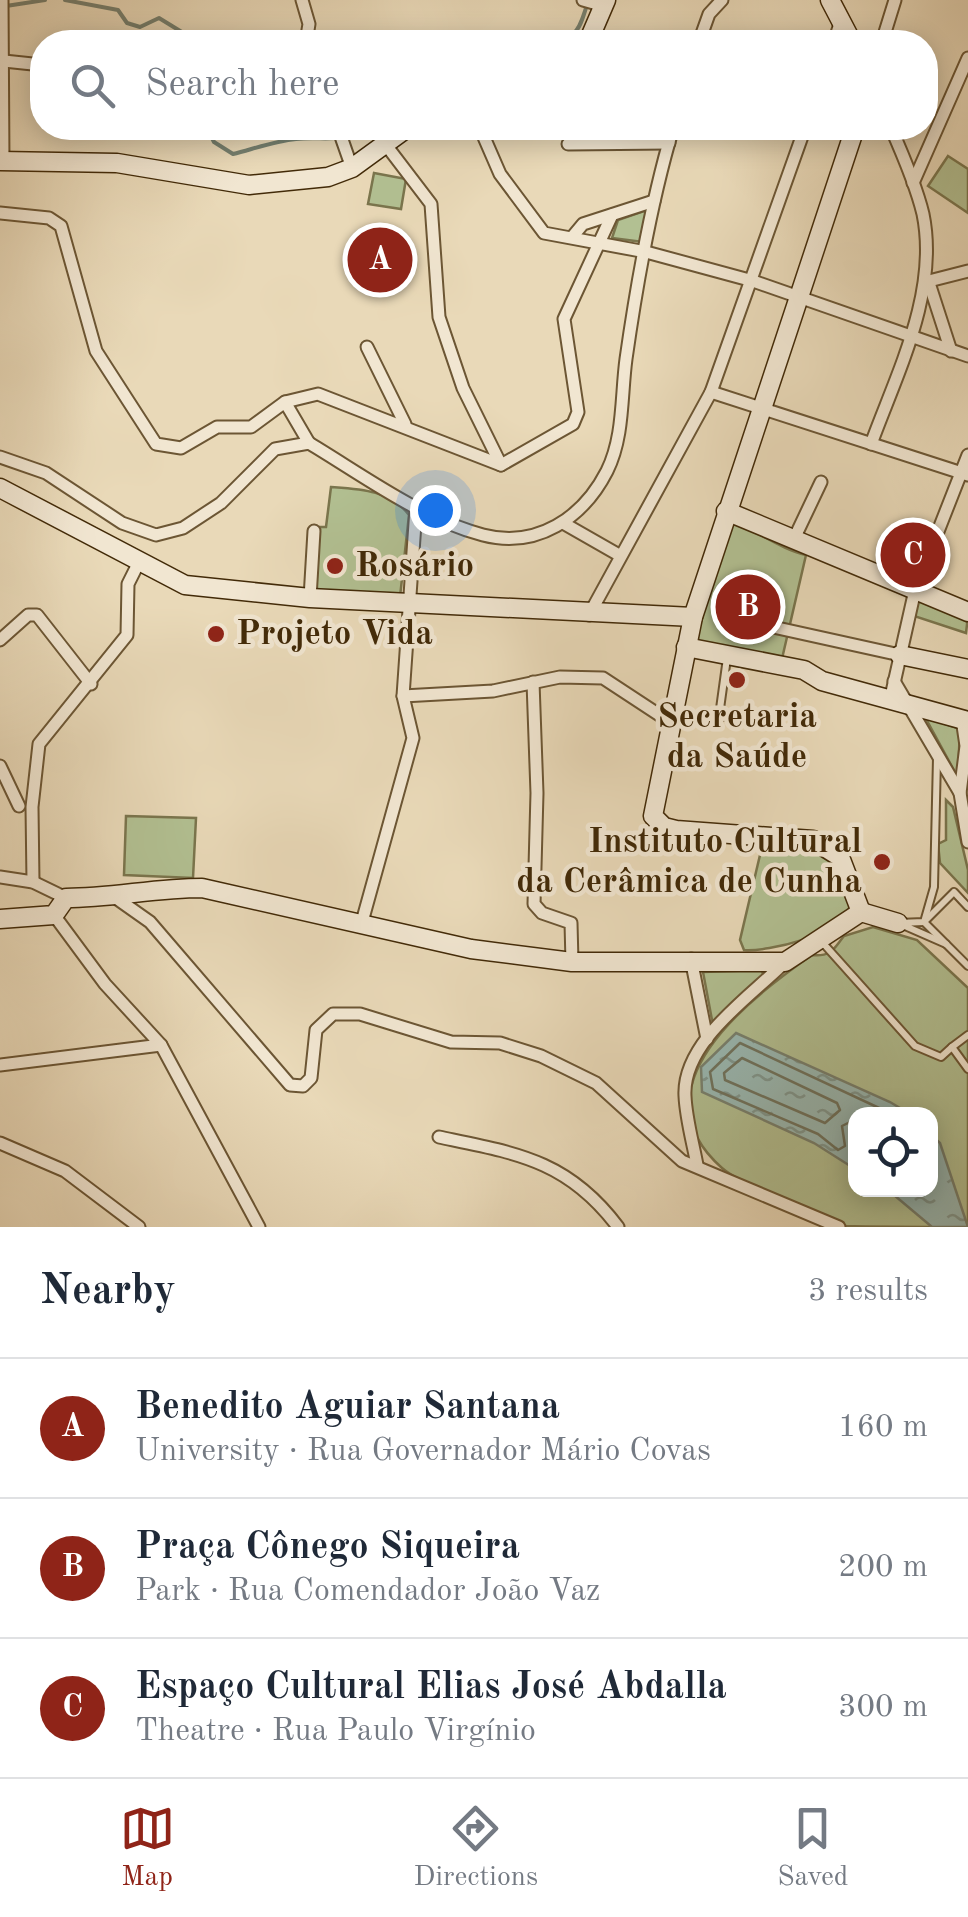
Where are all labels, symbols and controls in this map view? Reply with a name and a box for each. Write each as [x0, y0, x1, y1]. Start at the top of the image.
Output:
search box [30, 30, 938, 140]
icon: search [65, 58, 120, 113]
text: Search here [145, 66, 340, 104]
pin: A [348, 222, 412, 298]
your location [410, 485, 461, 536]
pin: C [880, 518, 946, 592]
place label: Rosário [355, 549, 474, 584]
marker: Rosário [324, 555, 346, 577]
pin: B [716, 570, 780, 644]
place label: Projeto Vida [236, 617, 433, 652]
marker: Projeto Vida [205, 623, 227, 645]
marker: Secretaria da Saúde [726, 669, 748, 691]
place label: Secretaria da Saúde [657, 700, 817, 775]
place label: Instituto Cultural da Cerâmica de Cunha [516, 825, 862, 900]
marker: Instituto Cultural da Cerâmica de Cunha [871, 851, 893, 873]
map controls [848, 1107, 938, 1197]
button: locate [848, 1107, 938, 1197]
text: Nearby [40, 1271, 176, 1313]
text: 3 results [808, 1276, 928, 1308]
text: Benedito Aguiar Santana [135, 1389, 560, 1427]
text: A [60, 1412, 85, 1444]
text: 160 m [838, 1412, 928, 1444]
text: University · Rua Governador Mário Covas [135, 1436, 711, 1468]
text: Praça Cônego Siqueira [135, 1529, 520, 1567]
text: B [61, 1552, 84, 1584]
text: 200 m [838, 1552, 928, 1584]
text: Park · Rua Comendador João Vaz [135, 1576, 600, 1608]
text: Espaço Cultural Elias José Abdalla [135, 1669, 727, 1707]
text: C [62, 1692, 83, 1724]
text: 300 m [838, 1692, 928, 1724]
text: Theatre · Rua Paulo Virgínio [135, 1716, 536, 1748]
tab: Map [120, 1801, 175, 1896]
tab: Directions [414, 1801, 538, 1896]
tab: Saved [777, 1801, 848, 1896]

